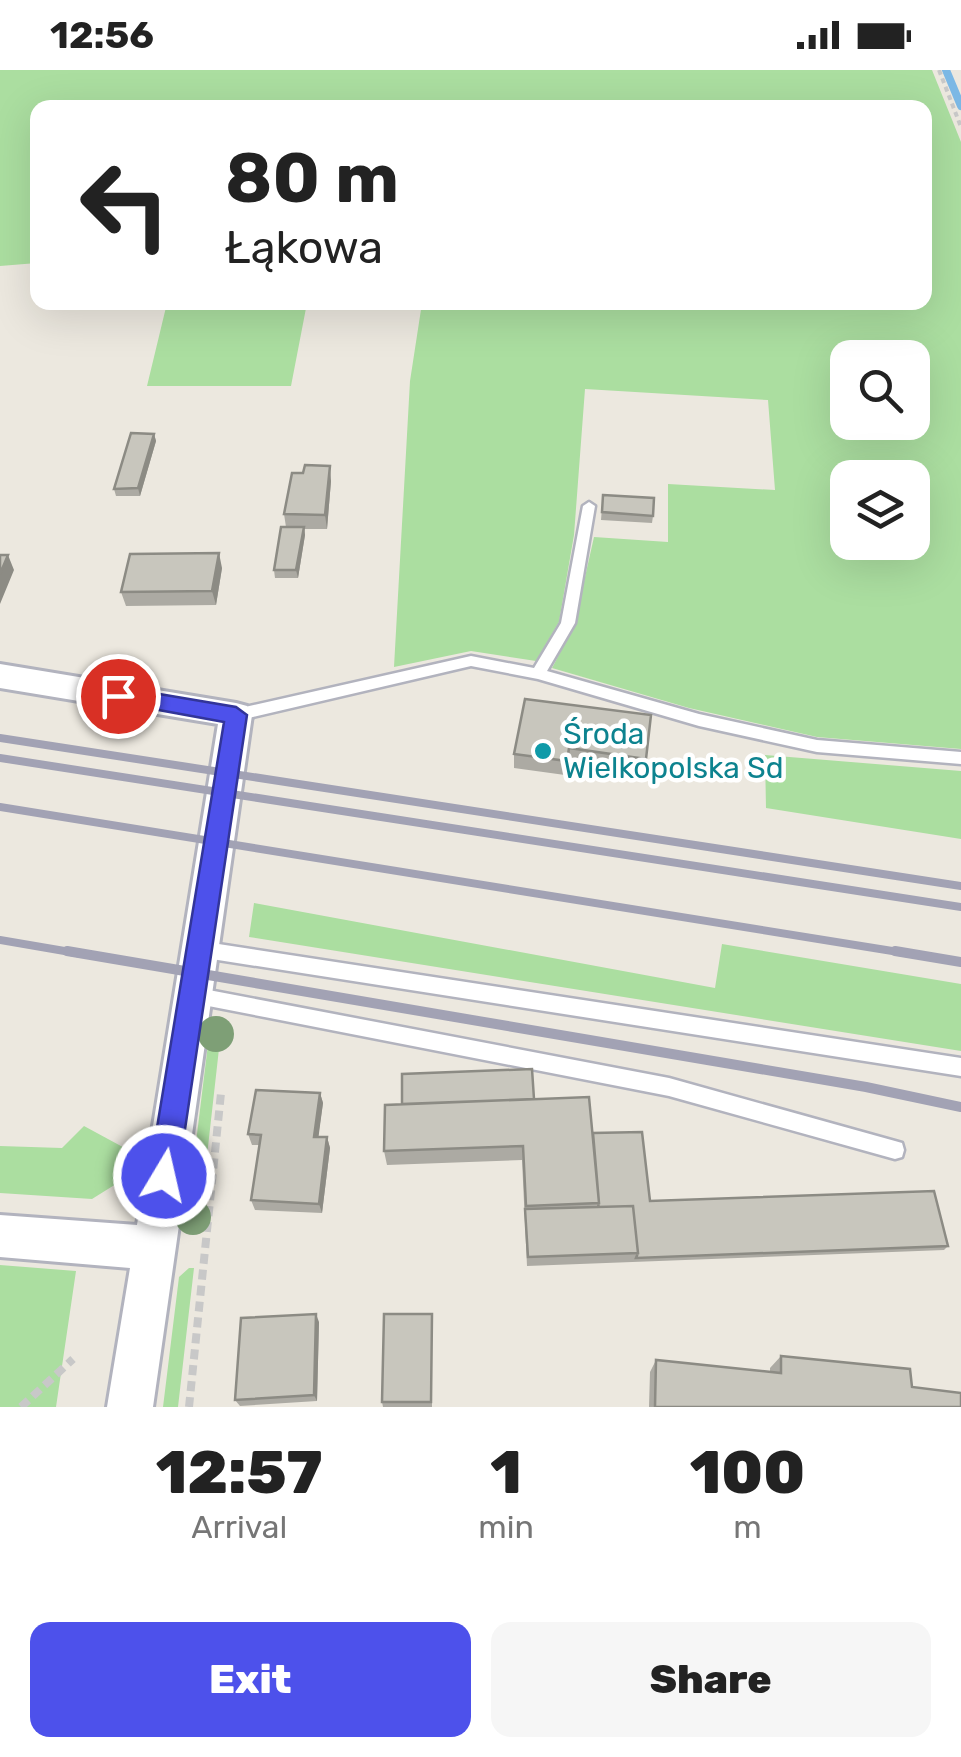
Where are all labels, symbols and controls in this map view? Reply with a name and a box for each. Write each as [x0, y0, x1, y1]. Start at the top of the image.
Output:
text: 12:56 [50, 12, 154, 58]
text: 80 m [225, 137, 399, 220]
icon: left [60, 140, 190, 270]
text: Łąkowa [225, 221, 383, 274]
map controls [830, 340, 930, 560]
button: search [830, 340, 930, 440]
button: layers [830, 460, 930, 560]
pin [76, 654, 161, 739]
icon: arrive [91, 669, 146, 724]
place label: Środa Wielkopolska Sd [563, 716, 784, 786]
marker: Środa Wielkopolska Sd [532, 740, 554, 762]
position arrow [112, 1124, 216, 1228]
text: 12:57 [156, 1437, 322, 1508]
text: 1 [490, 1437, 522, 1508]
text: 100 [690, 1437, 805, 1508]
text: Arrival [191, 1508, 287, 1546]
text: min [478, 1508, 534, 1546]
text: m [733, 1508, 762, 1546]
button: Exit [30, 1622, 471, 1737]
button: Share [491, 1622, 931, 1737]

